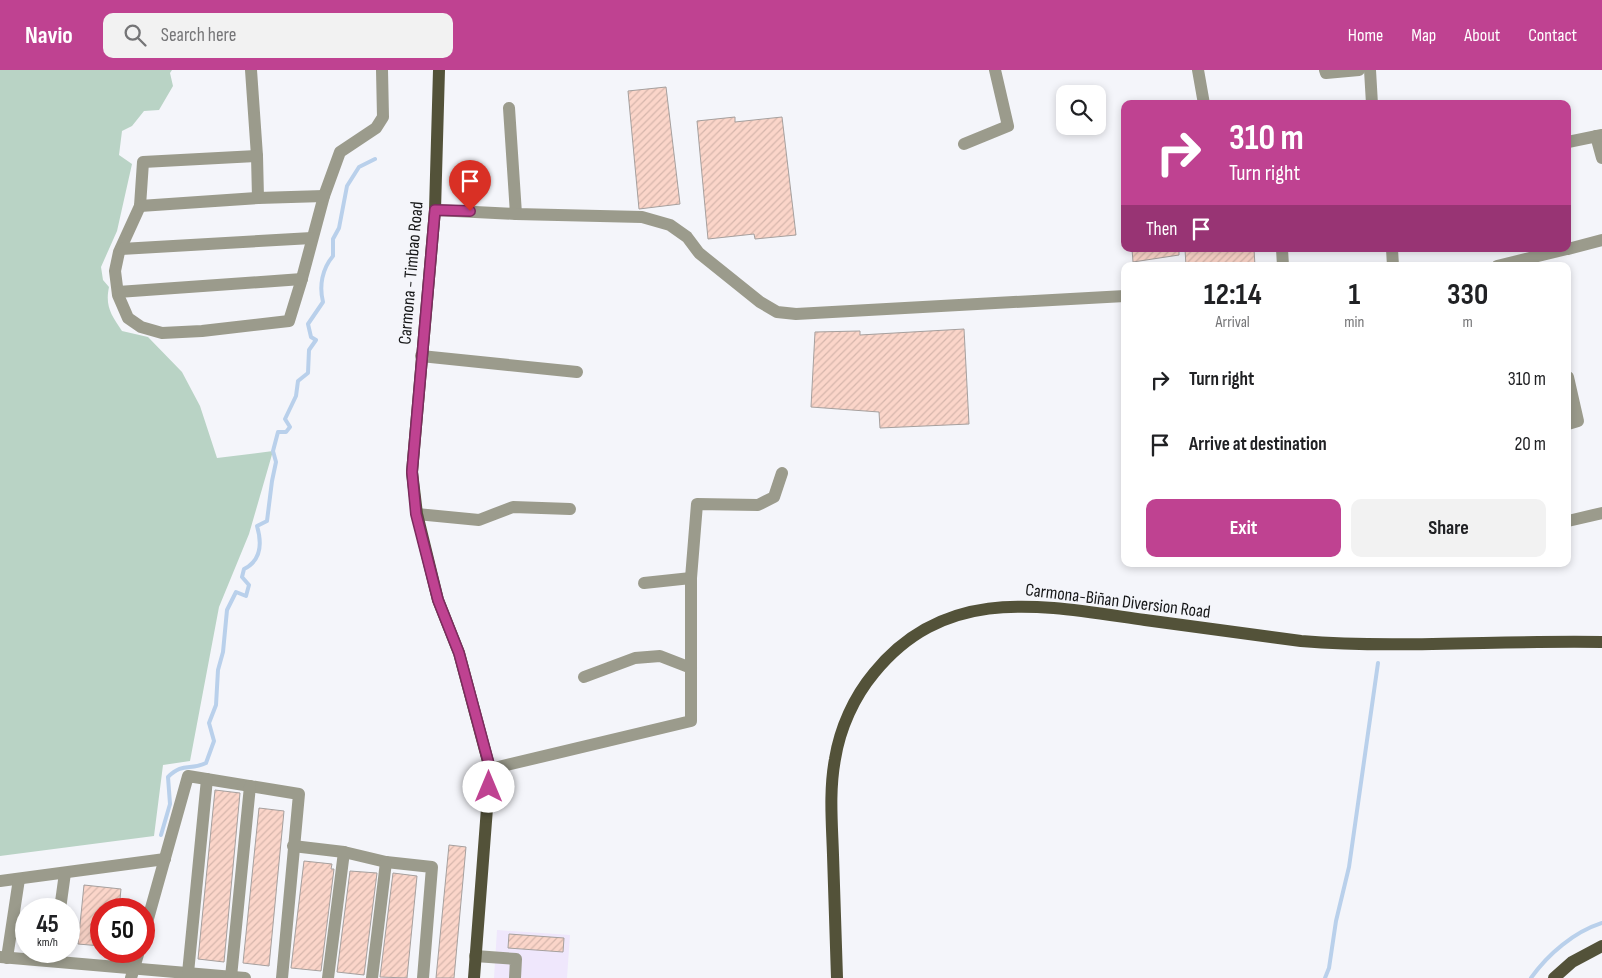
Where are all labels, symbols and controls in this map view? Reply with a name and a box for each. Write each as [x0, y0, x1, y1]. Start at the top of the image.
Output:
search box [103, 13, 453, 58]
text: Navio [25, 21, 73, 50]
icon: search [121, 21, 149, 49]
text: Search here [161, 24, 236, 47]
text: Home [1348, 25, 1383, 46]
text: Map [1411, 25, 1436, 46]
text: About [1464, 25, 1500, 46]
text: Contact [1528, 25, 1577, 46]
map controls [1056, 85, 1106, 135]
button: search [1056, 85, 1106, 135]
text: 310 m [1229, 117, 1304, 160]
icon: right [1146, 120, 1211, 185]
pin [449, 160, 491, 211]
text: Turn right [1229, 160, 1300, 187]
icon: arrive [456, 167, 484, 195]
street label: Carmona - Timbao Road [394, 201, 428, 345]
icon: arrive [1187, 215, 1215, 243]
text: Then [1146, 218, 1177, 241]
text: 12:14 [1204, 277, 1262, 313]
text: 1 [1348, 277, 1360, 313]
text: 330 [1447, 277, 1488, 313]
text: Arrival [1215, 313, 1250, 332]
text: min [1344, 313, 1364, 332]
text: m [1463, 313, 1473, 332]
icon: right [1146, 366, 1174, 394]
text: Turn right [1189, 368, 1254, 391]
text: 310 m [1508, 368, 1546, 391]
icon: arrive [1146, 431, 1174, 459]
text: Arrive at destination [1189, 433, 1327, 456]
text: 20 m [1514, 433, 1546, 456]
button: Exit [1146, 499, 1341, 557]
button: Share [1351, 499, 1546, 557]
street label: Carmona-Biñan Diversion Road [1024, 579, 1212, 623]
position arrow [462, 760, 514, 812]
speed limit sign: 50 [90, 898, 155, 963]
text: 45 [36, 909, 59, 940]
text: km/h [37, 935, 58, 950]

